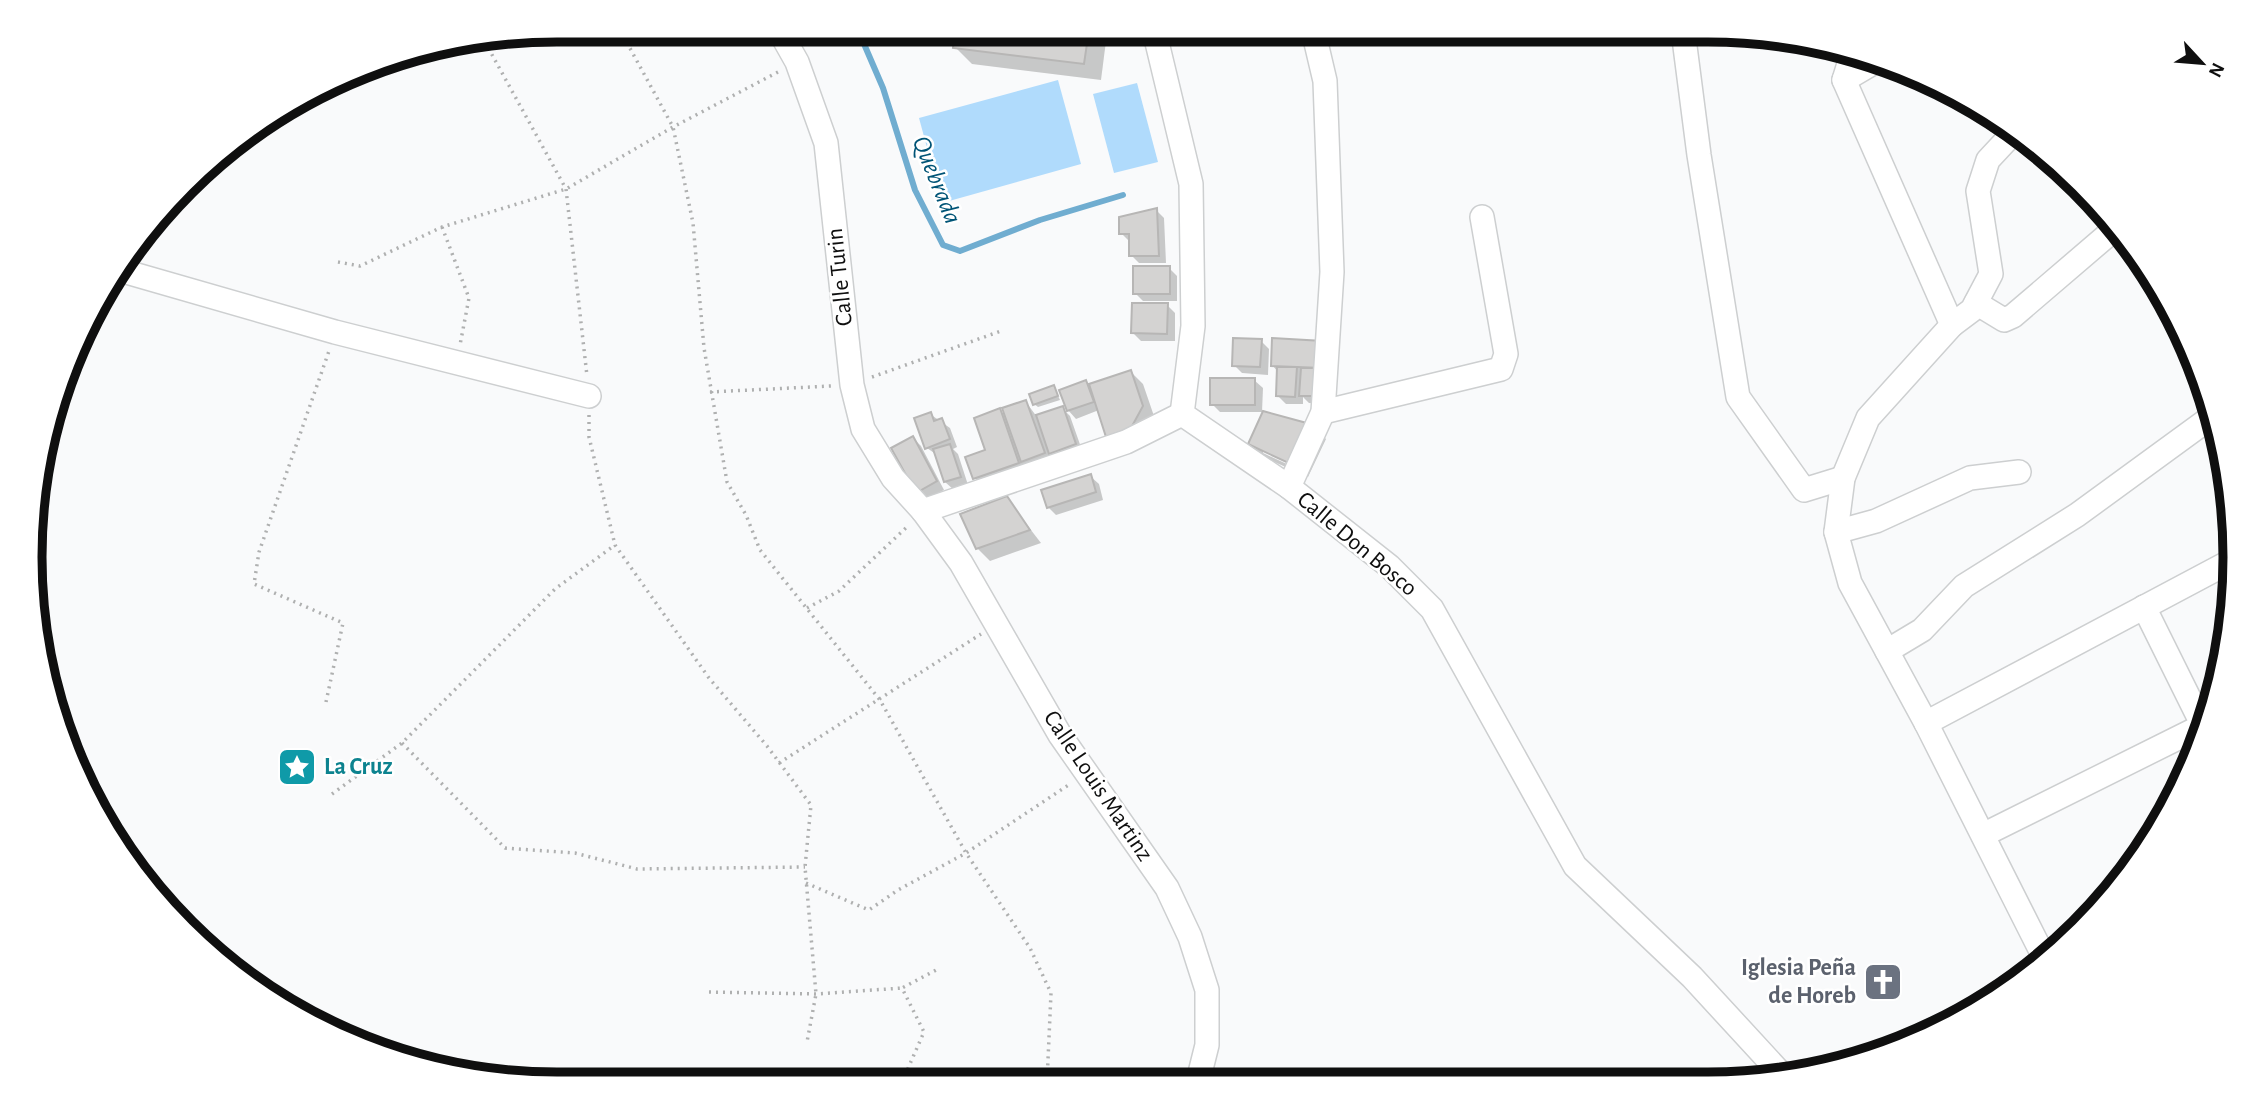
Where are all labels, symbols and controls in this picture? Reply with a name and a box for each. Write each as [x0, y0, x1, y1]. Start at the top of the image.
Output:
north arrow [2167, 28, 2237, 98]
text: N [2204, 60, 2227, 80]
water label: Quebrada [908, 132, 966, 228]
street label: Calle Turin [823, 227, 857, 327]
street label: Calle Don Bosco [1293, 487, 1421, 601]
street label: Calle Louis Martinz [1039, 706, 1157, 866]
place icon: La Cruz [276, 746, 318, 788]
place label: La Cruz [324, 755, 393, 779]
place label: Iglesia Peña de Horeb [1741, 956, 1856, 1008]
church icon: Iglesia Peña de Horeb [1862, 961, 1904, 1003]

